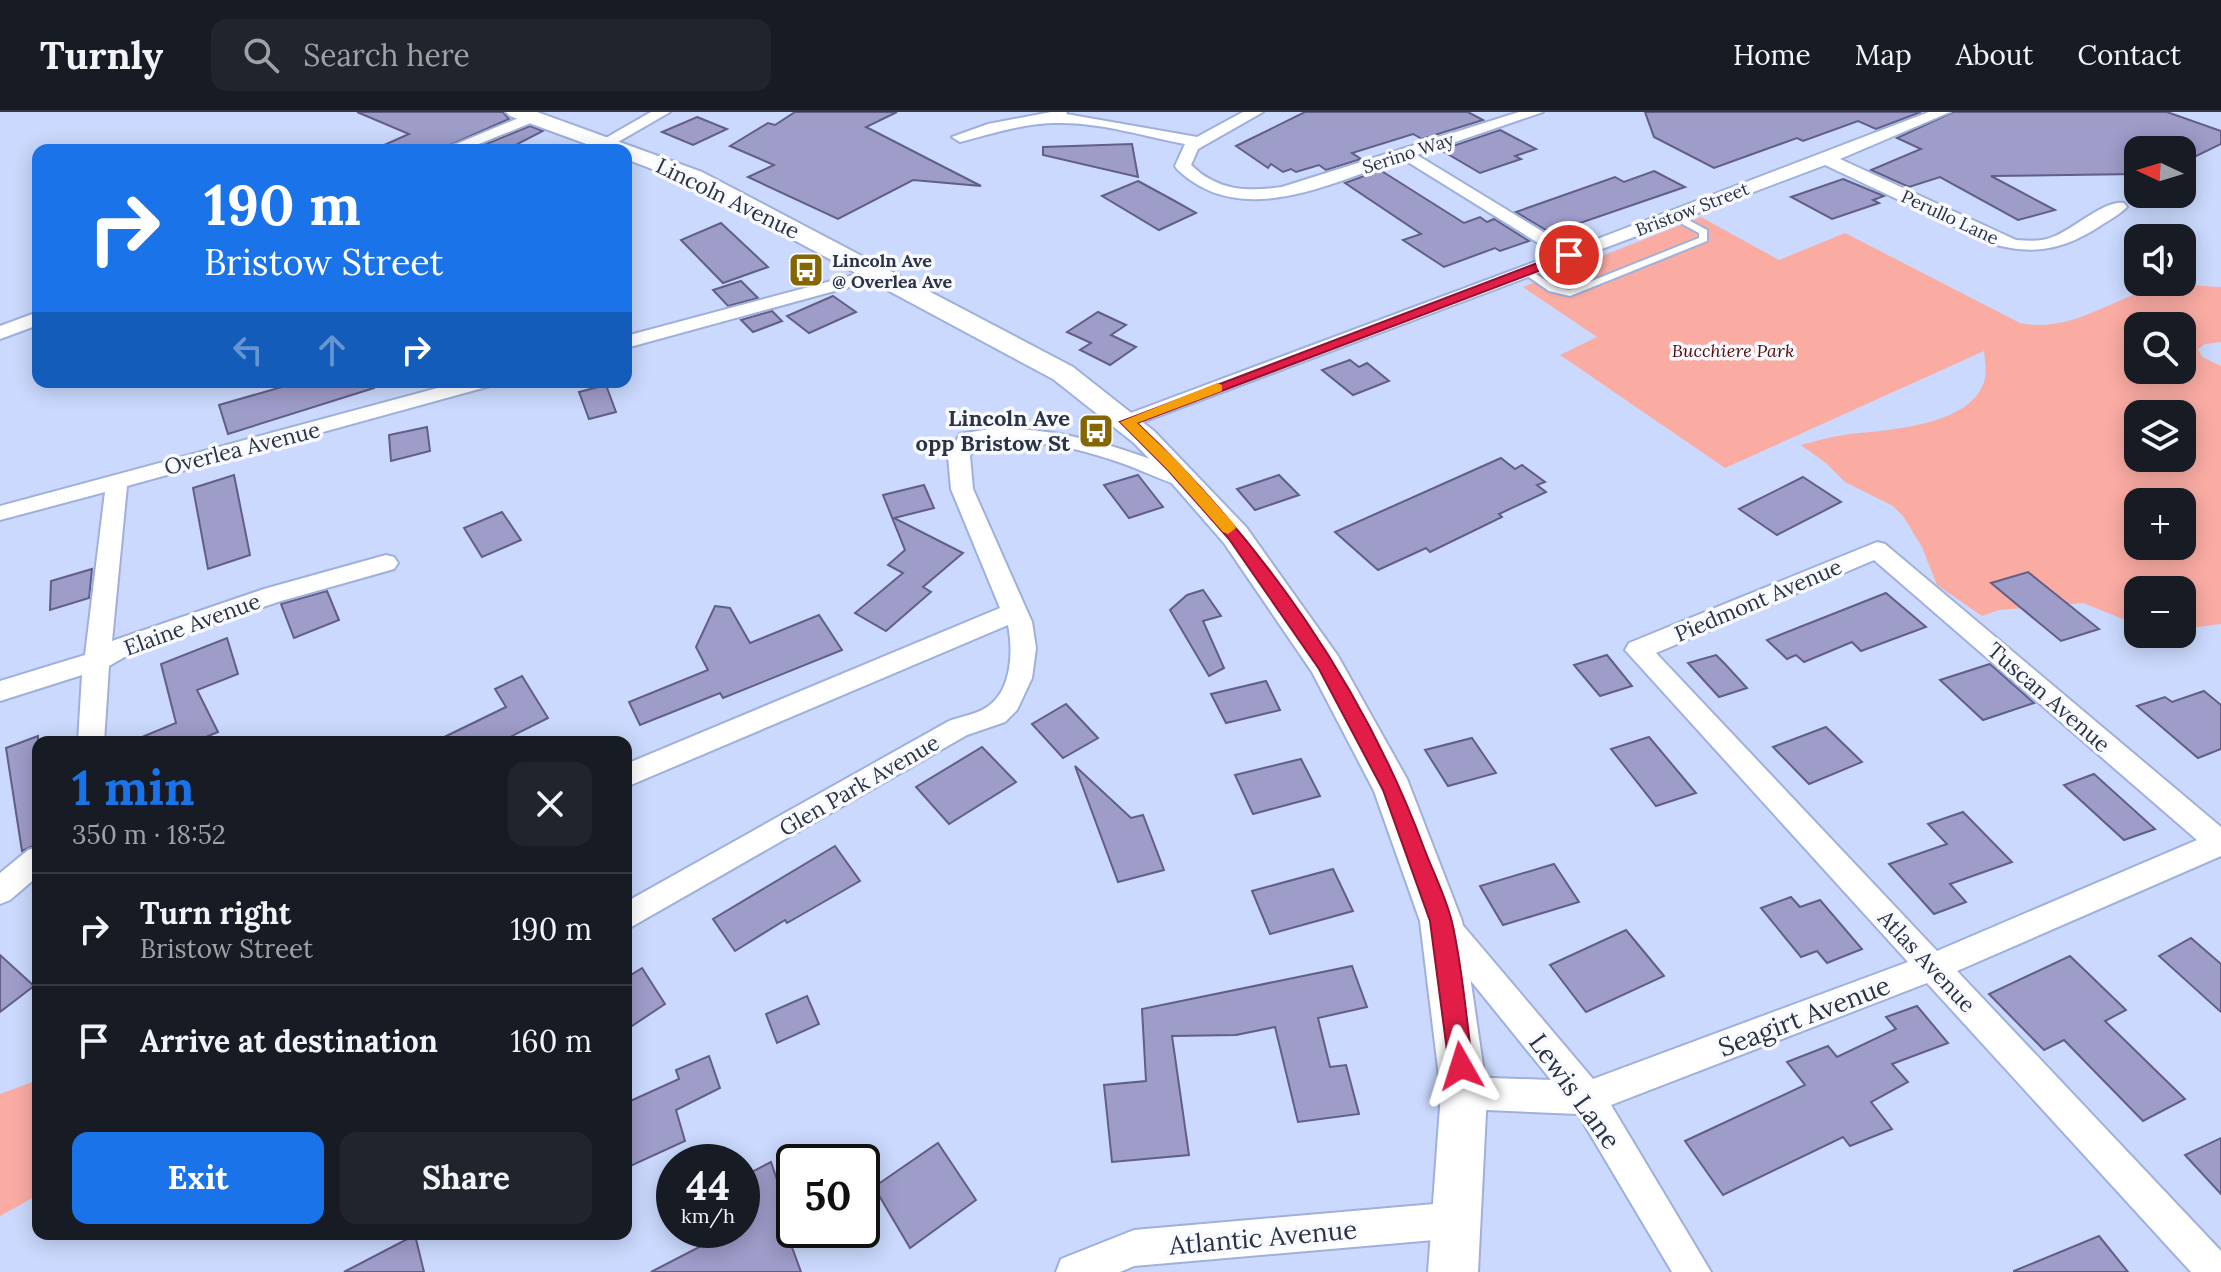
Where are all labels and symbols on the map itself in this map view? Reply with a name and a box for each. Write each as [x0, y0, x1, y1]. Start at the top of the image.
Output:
street label: Serino Way [1359, 127, 1457, 179]
north arrow [2124, 136, 2196, 208]
street label: Lincoln Avenue [652, 151, 805, 245]
street label: Bristow Street [1632, 177, 1752, 241]
street label: Perullo Lane [1898, 184, 2003, 250]
pin [1535, 221, 1603, 289]
place label: Lincoln Ave @ Overlea Ave [832, 249, 953, 293]
bus stop icon: Lincoln Ave @ Overlea Ave [787, 251, 825, 289]
park label: Bucchiere Park [1672, 339, 1794, 362]
place label: Lincoln Ave opp Bristow St [915, 404, 1071, 457]
bus stop icon: Lincoln Ave opp Bristow St [1077, 412, 1115, 450]
street label: Overlea Avenue [161, 415, 323, 481]
street label: Piedmont Avenue [1670, 552, 1846, 648]
street label: Elaine Avenue [120, 586, 264, 662]
street label: Tuscan Avenue [1982, 636, 2116, 758]
street label: Glen Park Avenue [774, 728, 944, 842]
street label: Atlas Avenue [1872, 903, 1982, 1018]
street label: Seagirt Avenue [1714, 968, 1894, 1064]
position arrow [1419, 1024, 1503, 1108]
street label: Lewis Lane [1522, 1027, 1628, 1155]
speed limit sign: 50 [776, 1144, 880, 1248]
street label: Atlantic Avenue [1167, 1212, 1358, 1262]

